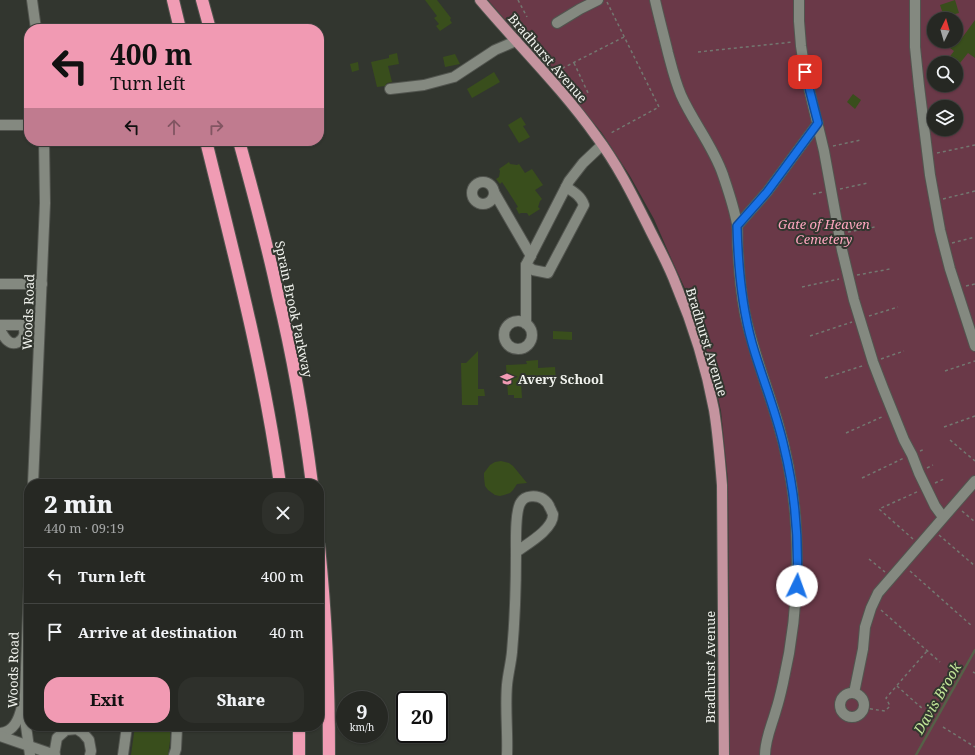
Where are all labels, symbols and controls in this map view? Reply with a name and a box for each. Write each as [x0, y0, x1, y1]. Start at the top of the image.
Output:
street label: Bradhurst Avenue [504, 10, 592, 106]
north arrow [927, 12, 963, 48]
map controls [927, 12, 963, 136]
text: 400 m [110, 35, 192, 73]
icon: left [44, 40, 96, 92]
pin [788, 55, 822, 89]
button: search [927, 56, 963, 92]
icon: arrive [794, 61, 816, 83]
text: Turn left [110, 71, 185, 95]
button: layers [927, 100, 963, 136]
icon: left [121, 116, 143, 138]
icon: ahead [163, 116, 185, 138]
icon: right [205, 116, 227, 138]
park label: Gate of Heaven Cemetery [778, 215, 870, 248]
street label: Sprain Brook Parkway [271, 239, 317, 380]
street label: Woods Road [18, 273, 38, 350]
street label: Bradhurst Avenue [682, 286, 732, 398]
place label: Avery School [518, 370, 604, 388]
school or university icon: Avery School [499, 371, 515, 387]
text: 2 min [44, 487, 113, 520]
button: close [262, 492, 304, 534]
text: 440 m · 09:19 [44, 519, 124, 537]
icon: left [44, 565, 66, 587]
position arrow [776, 565, 818, 607]
text: Turn left [78, 566, 146, 586]
text: 400 m [261, 566, 304, 586]
street label: Bradhurst Avenue [701, 611, 719, 723]
icon: arrive [44, 621, 66, 643]
text: Arrive at destination [78, 622, 237, 642]
text: 40 m [269, 622, 304, 642]
street label: Woods Road [3, 632, 23, 708]
water label: Davis Brook [908, 658, 966, 738]
button: Exit [44, 677, 170, 723]
button: Share [178, 677, 304, 723]
speed limit sign: 20 [396, 691, 448, 743]
text: 9 [356, 698, 368, 725]
text: km/h [350, 720, 374, 734]

